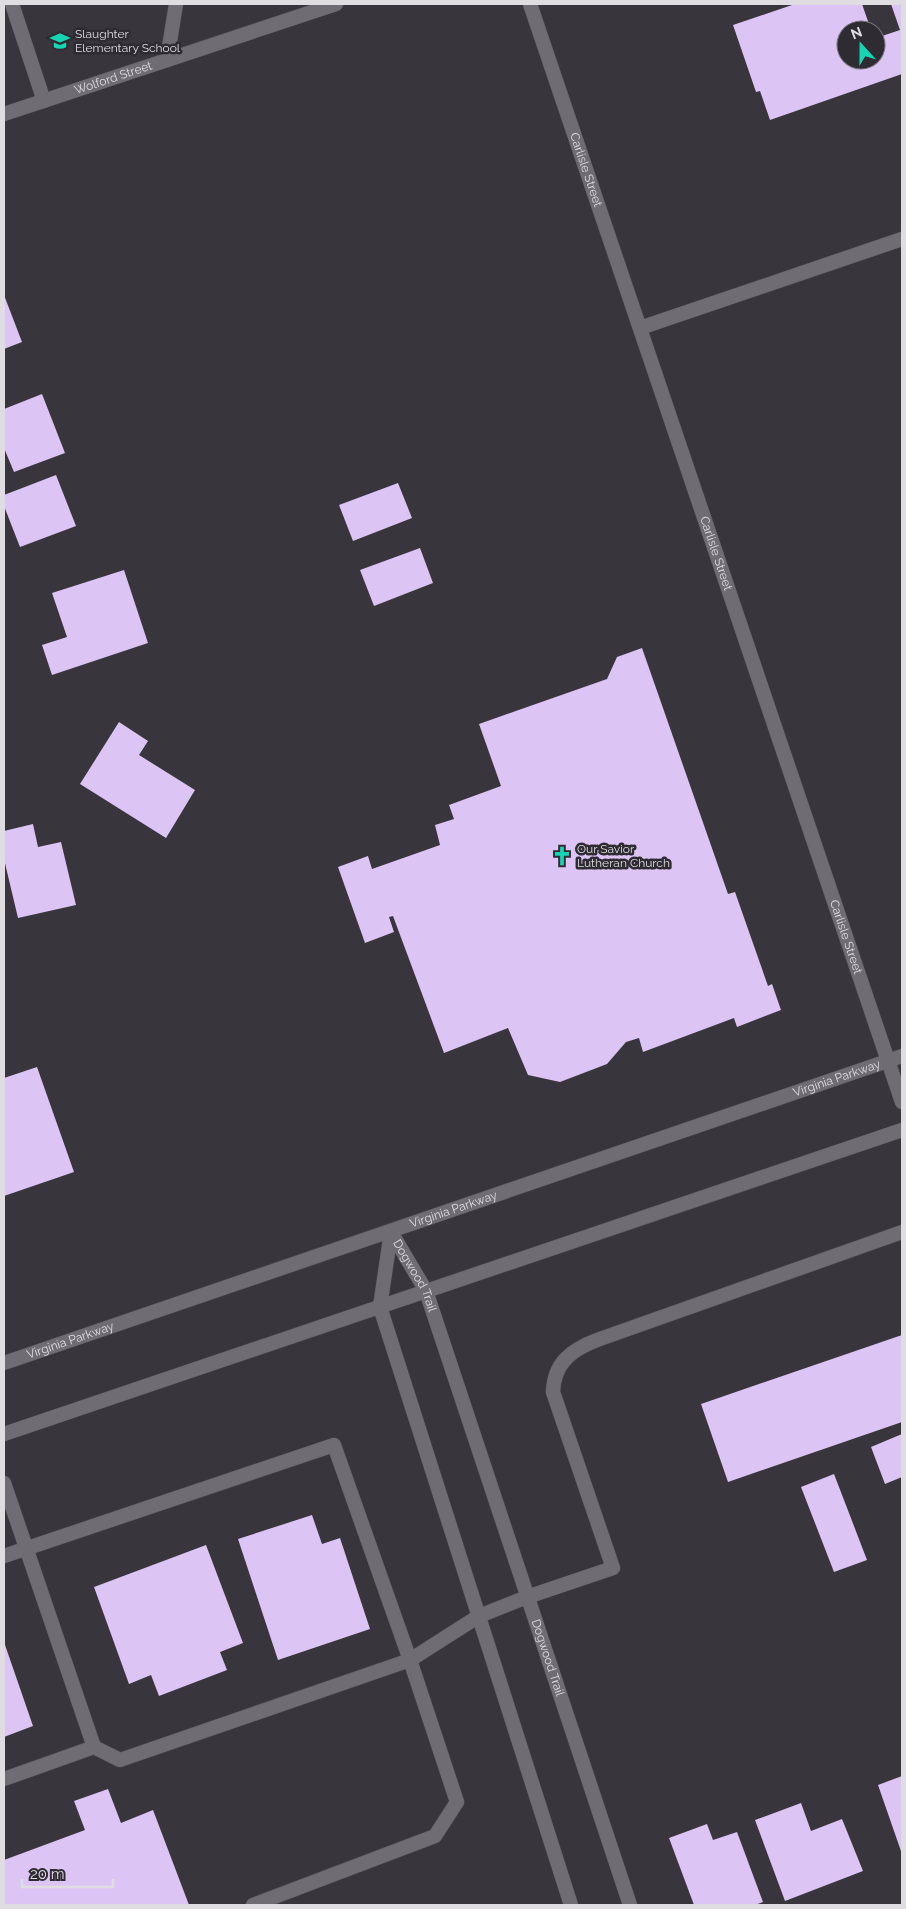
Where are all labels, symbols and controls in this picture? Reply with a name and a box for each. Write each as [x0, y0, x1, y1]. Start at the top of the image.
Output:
north arrow [836, 20, 886, 70]
text: N [848, 23, 864, 42]
place label: Slaughter Elementary School [75, 27, 181, 55]
school or university icon: Slaughter Elementary School [49, 30, 71, 52]
street label: Wolford Street [73, 58, 154, 97]
street label: Carlisle Street [567, 131, 605, 209]
street label: Carlisle Street [697, 514, 735, 592]
place label: Our Savior Lutheran Church [577, 842, 670, 870]
church icon: Our Savior Lutheran Church [551, 845, 573, 867]
street label: Carlisle Street [827, 898, 865, 976]
street label: Virginia Parkway [791, 1057, 883, 1100]
street label: Virginia Parkway [408, 1188, 499, 1231]
street label: Dogwood Trail [390, 1237, 440, 1314]
street label: Virginia Parkway [25, 1319, 116, 1362]
street label: Dogwood Trail [529, 1618, 567, 1699]
scale bar [22, 1856, 114, 1888]
text: 20 m [30, 1865, 65, 1883]

